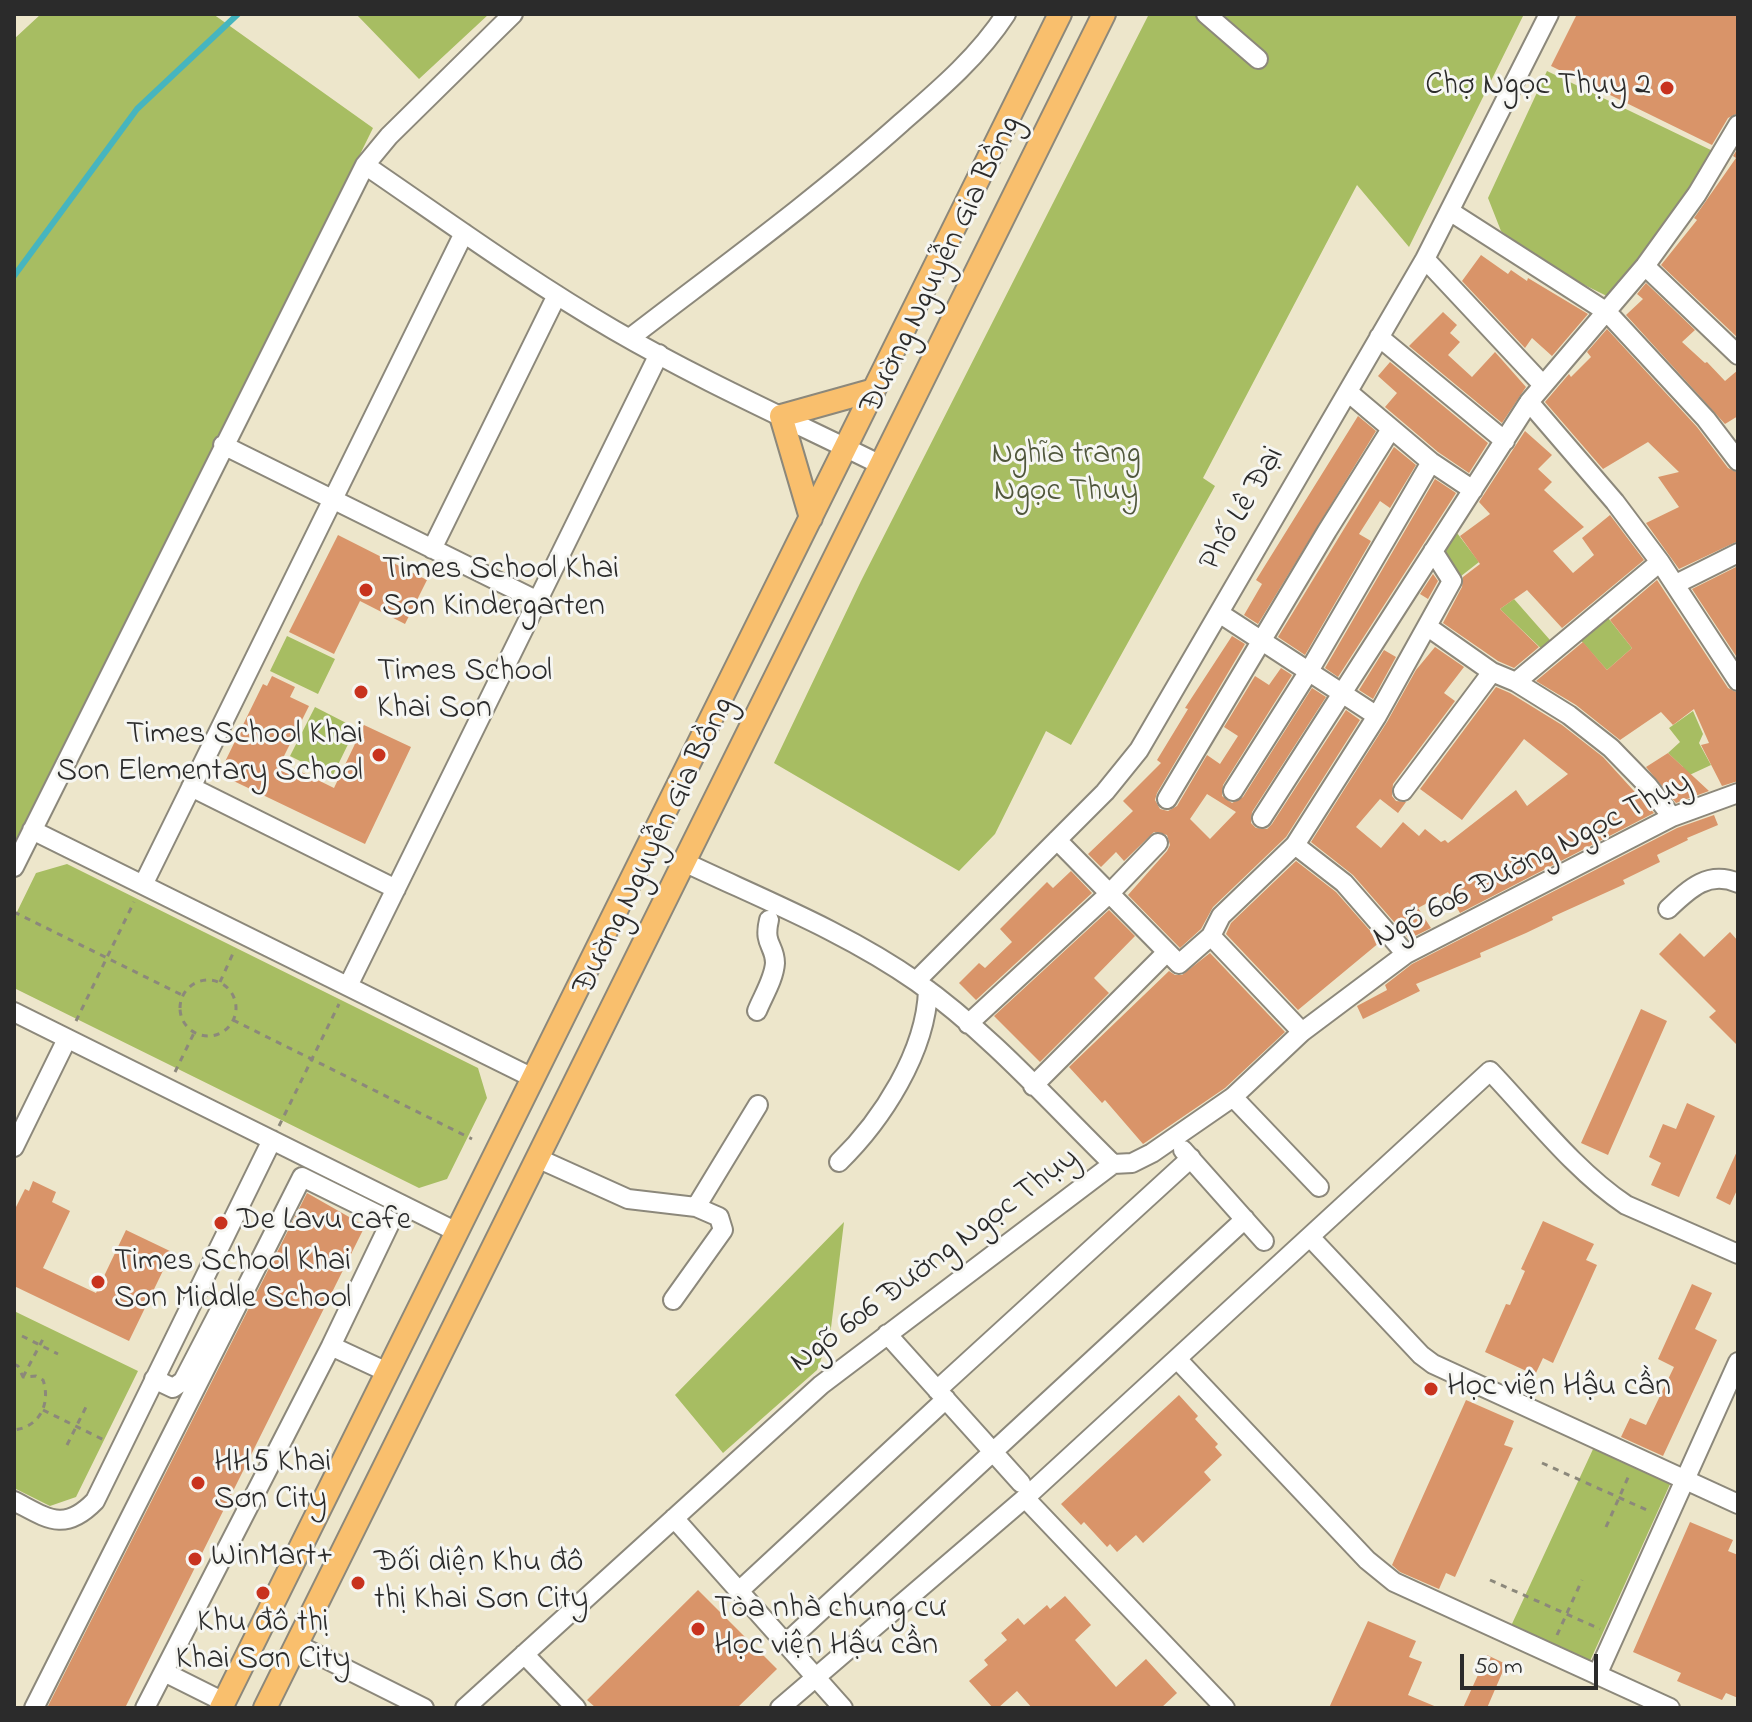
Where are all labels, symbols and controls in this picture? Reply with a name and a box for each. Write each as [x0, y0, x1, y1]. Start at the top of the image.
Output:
place label: Chợ Ngọc Thụy 2 [1425, 69, 1651, 107]
marker: Chợ Ngọc Thụy 2 [1658, 79, 1676, 97]
street label: Đường Nguyễn Gia Bồng [854, 111, 1032, 421]
park label: Nghĩa trang Ngọc Thuỵ [991, 438, 1141, 513]
street label: Phố Lê Đại [1193, 441, 1295, 579]
place label: Times School Khai Son Kindergarten [382, 553, 619, 628]
marker: Times School Khai Son Kindergarten [357, 581, 375, 599]
place label: Times School Khai Son [377, 655, 552, 730]
marker: Times School Khai Son [352, 683, 370, 701]
street label: Đường Nguyễn Gia Bồng [567, 692, 745, 1002]
place label: Times School Khai Son Elementary School [57, 718, 363, 793]
marker: Times School Khai Son Elementary School [370, 746, 388, 764]
street label: Ngõ 606 Đường Ngọc Thụy [1368, 765, 1698, 959]
street label: Ngõ 606 Đường Ngọc Thụy [784, 1141, 1088, 1383]
place label: De Lavu cafe [237, 1204, 411, 1242]
marker: De Lavu cafe [212, 1214, 230, 1232]
place label: Times School Khai Son Middle School [114, 1245, 351, 1320]
marker: Times School Khai Son Middle School [89, 1273, 107, 1291]
place label: Học viện Hậu cần [1447, 1370, 1671, 1408]
marker: Học viện Hậu cần [1422, 1380, 1440, 1398]
place label: HH5 Khai Sơn City [214, 1446, 331, 1521]
marker: HH5 Khai Sơn City [189, 1474, 207, 1492]
place label: WinMart+ [211, 1540, 333, 1578]
place label: Đối diện Khu đô thị Khai Sơn City [374, 1546, 588, 1621]
marker: WinMart+ [186, 1550, 204, 1568]
marker: Đối diện Khu đô thị Khai Sơn City [349, 1574, 367, 1592]
marker: Khu đô thị Khai Sơn City [254, 1584, 272, 1602]
place label: Tòa nhà chung cư Học viện Hậu cần [714, 1592, 946, 1667]
place label: Khu đô thị Khai Sơn City [176, 1606, 350, 1681]
marker: Tòa nhà chung cư Học viện Hậu cần [689, 1620, 707, 1638]
scale bar [1464, 1638, 1602, 1688]
text: 50 m [1474, 1650, 1523, 1685]

